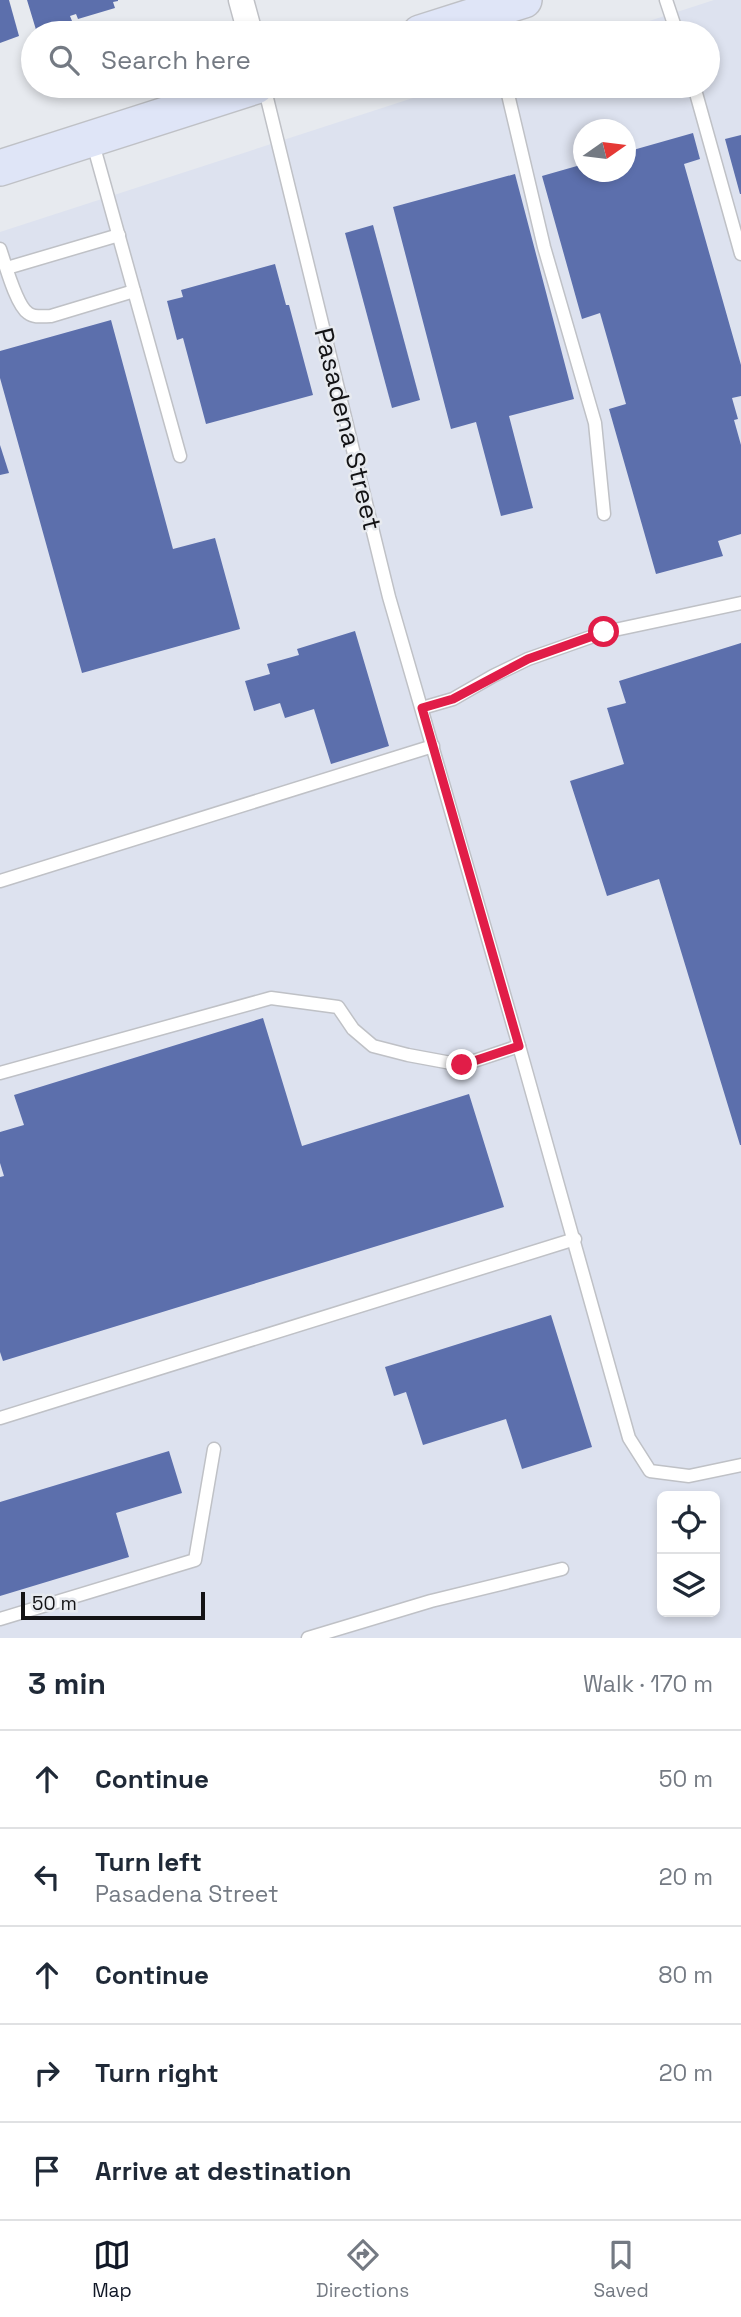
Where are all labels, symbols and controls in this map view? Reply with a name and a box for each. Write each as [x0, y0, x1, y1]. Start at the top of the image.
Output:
search box [21, 21, 720, 98]
icon: search [45, 41, 83, 79]
text: Search here [101, 43, 251, 77]
north arrow [573, 119, 636, 182]
street label: Pasadena Street [306, 324, 390, 534]
route start [588, 616, 619, 647]
route end [446, 1049, 477, 1080]
map controls [657, 1491, 720, 1617]
button: locate [657, 1491, 720, 1554]
button: layers [657, 1554, 720, 1617]
scale bar [21, 1589, 205, 1621]
text: 50 m [32, 1591, 77, 1616]
text: 3 min [28, 1664, 106, 1703]
text: Walk · 170 m [583, 1669, 713, 1699]
icon: ahead [28, 1760, 66, 1798]
text: Continue [95, 1762, 209, 1796]
text: 50 m [659, 1764, 713, 1794]
text: Turn left [95, 1845, 202, 1879]
icon: left [28, 1858, 66, 1896]
text: 20 m [659, 1862, 713, 1892]
text: Pasadena Street [95, 1879, 279, 1909]
icon: ahead [28, 1956, 66, 1994]
text: Continue [95, 1958, 209, 1992]
text: 80 m [658, 1960, 713, 1990]
icon: right [28, 2054, 66, 2092]
text: Turn right [95, 2056, 219, 2090]
text: 20 m [659, 2058, 713, 2088]
icon: arrive [28, 2152, 66, 2190]
text: Arrive at destination [95, 2154, 352, 2188]
tab: Map [92, 2236, 132, 2303]
tab: Directions [316, 2236, 409, 2303]
tab: Saved [593, 2236, 649, 2303]

